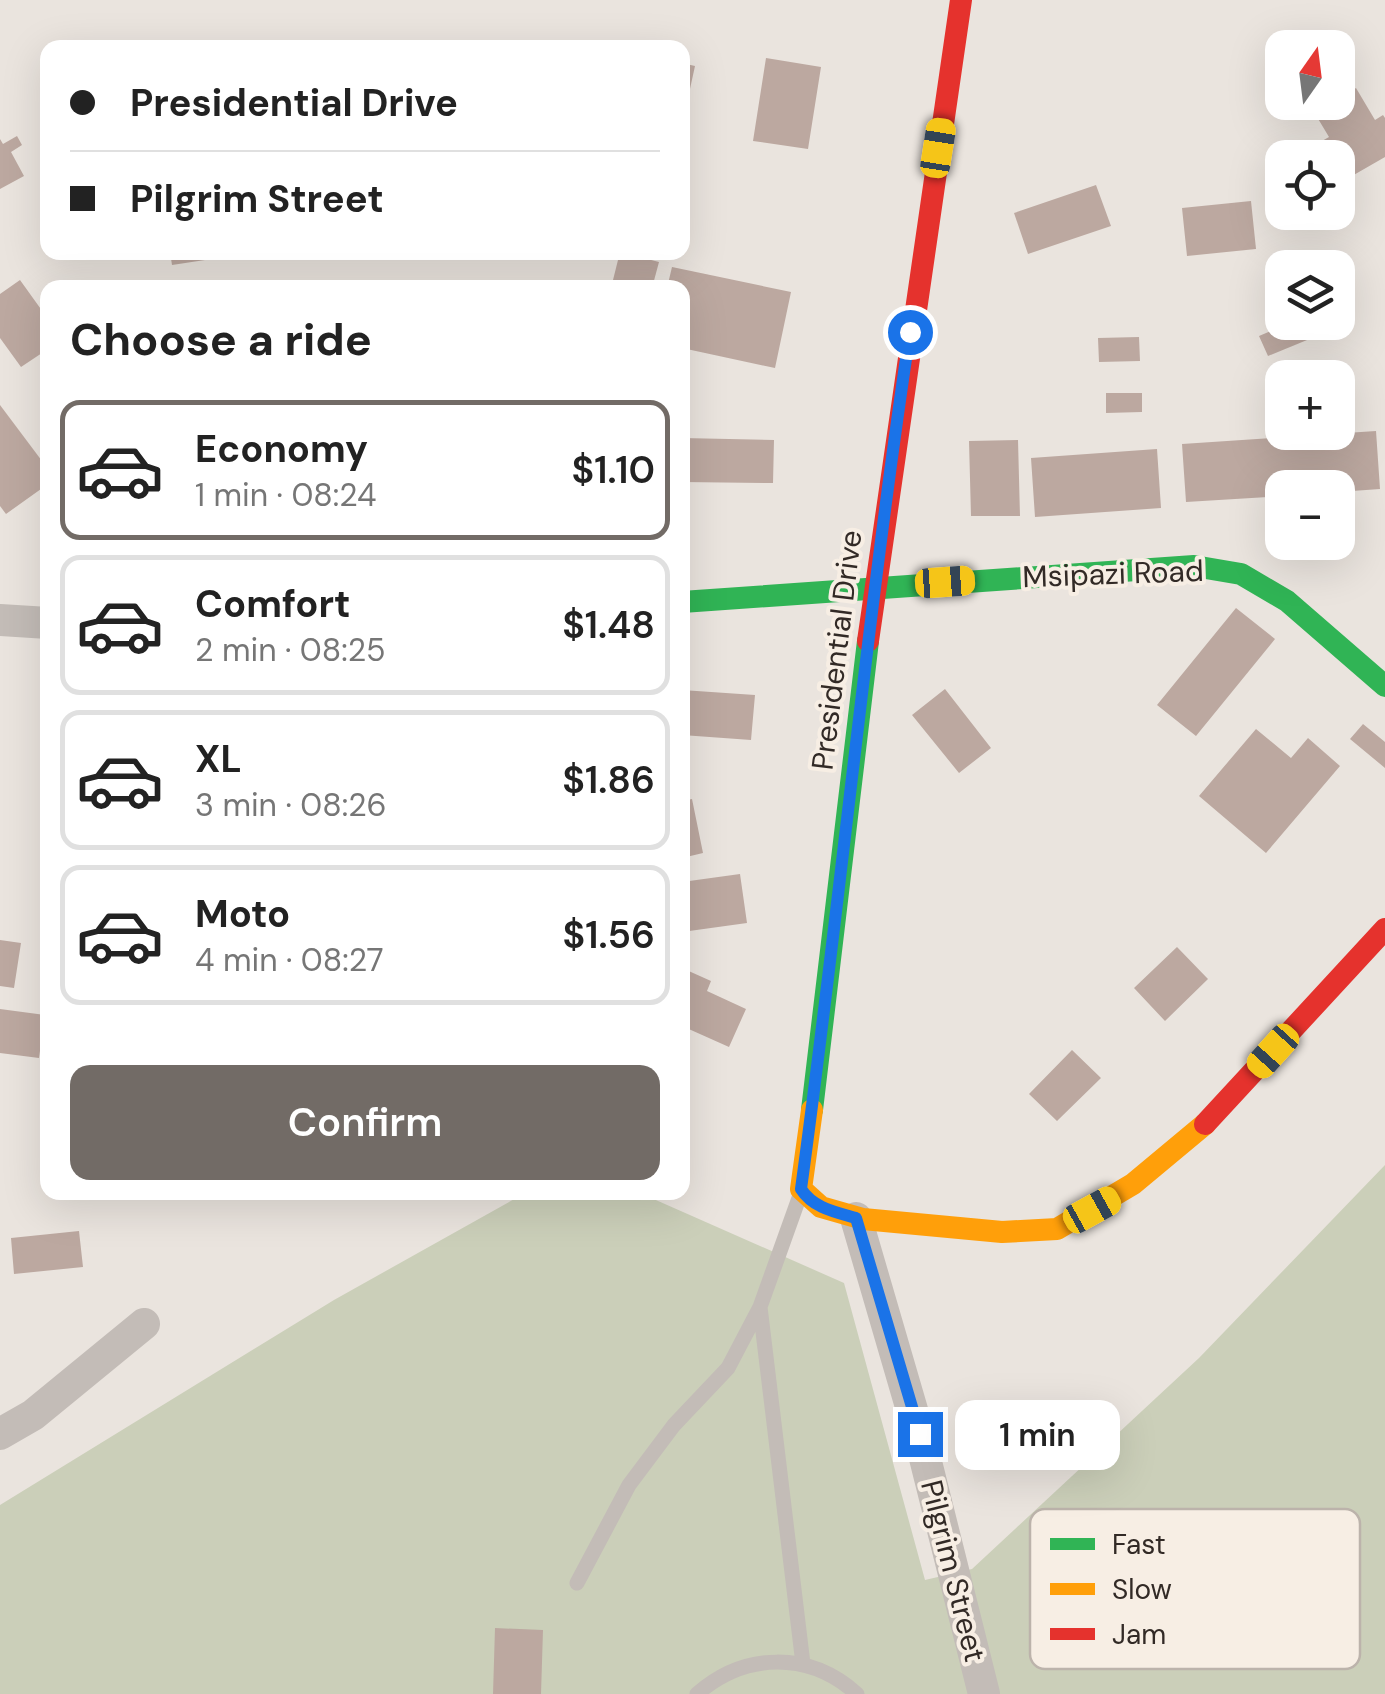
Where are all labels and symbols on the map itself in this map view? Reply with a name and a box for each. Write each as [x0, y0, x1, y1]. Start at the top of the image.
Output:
north arrow [1265, 30, 1355, 120]
car [918, 116, 958, 180]
route start [888, 310, 933, 355]
street label: Presidential Drive [802, 528, 871, 772]
street label: Msipazi Road [1022, 551, 1204, 596]
car [914, 565, 976, 599]
car [1242, 1019, 1304, 1083]
car [1058, 1182, 1126, 1238]
callout: 1 min [955, 1399, 1120, 1469]
route end [898, 1412, 943, 1457]
street label: Pilgrim Street [912, 1476, 995, 1666]
legend [1030, 1509, 1360, 1669]
text: Fast [1112, 1526, 1166, 1563]
text: Slow [1112, 1571, 1172, 1608]
text: Jam [1112, 1616, 1166, 1653]

